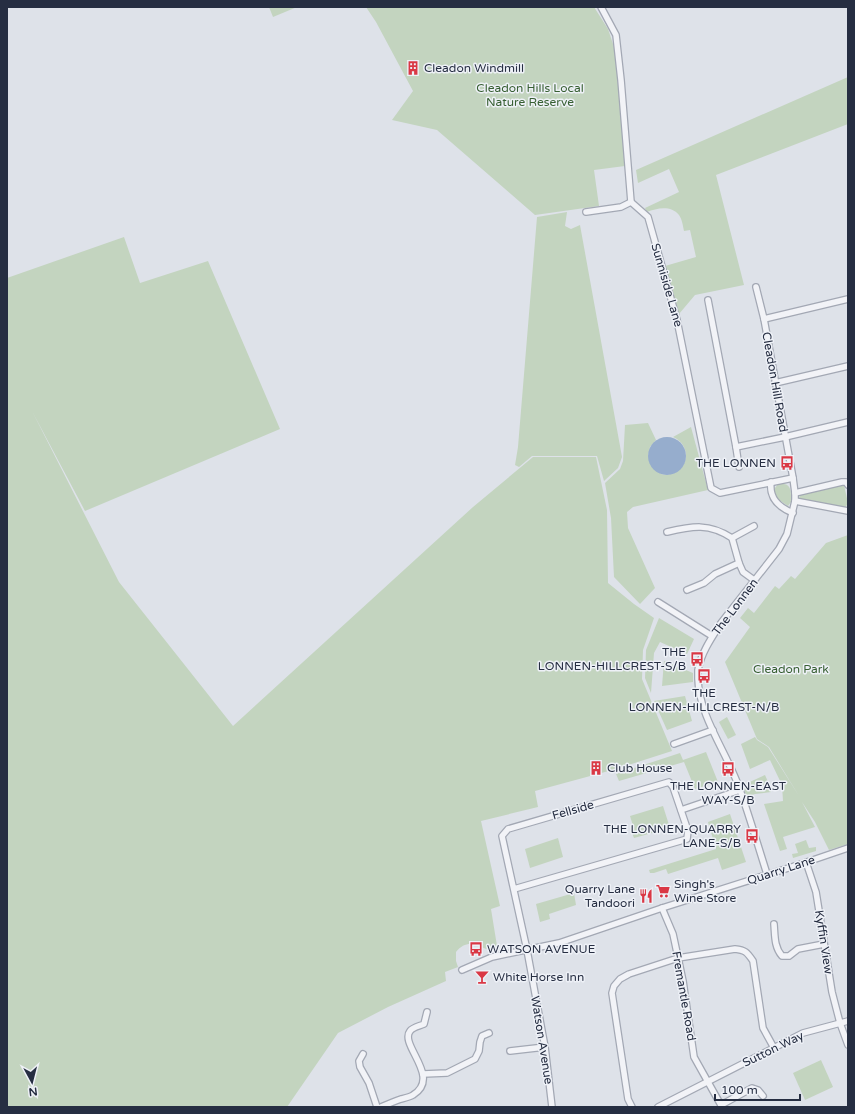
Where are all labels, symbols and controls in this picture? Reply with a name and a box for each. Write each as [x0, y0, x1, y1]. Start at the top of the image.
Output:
building icon: Cleadon Windmill [405, 60, 421, 76]
place label: Cleadon Windmill [424, 61, 524, 75]
park label: Cleadon Hills Local Nature Reserve [476, 81, 584, 109]
street label: Sunniside Lane [648, 242, 686, 329]
street label: Cleadon Hill Road [759, 331, 791, 433]
bus stop icon: THE LONNEN [779, 455, 795, 471]
place label: THE LONNEN [696, 456, 776, 470]
street label: The Lonnen [709, 576, 761, 638]
place label: THE LONNEN-HILLCREST-S/B [538, 645, 686, 673]
bus stop icon: THE LONNEN-HILLCREST-S/B [689, 651, 705, 667]
park label: Cleadon Park [753, 662, 829, 676]
bus stop icon: THE LONNEN-HILLCREST-N/B [696, 668, 712, 684]
place label: THE LONNEN-HILLCREST-N/B [629, 686, 779, 714]
building icon: Club House [588, 760, 604, 776]
place label: Club House [607, 761, 673, 775]
bus stop icon: THE LONNEN-EAST WAY-S/B [720, 761, 736, 777]
place label: THE LONNEN-EAST WAY-S/B [670, 779, 787, 807]
street label: Fellside [551, 797, 596, 823]
place label: THE LONNEN-QUARRY LANE-S/B [603, 822, 741, 850]
bus stop icon: THE LONNEN-QUARRY LANE-S/B [744, 828, 760, 844]
street label: Quarry Lane [745, 852, 817, 888]
place label: Singh's Wine Store [674, 877, 737, 905]
place label: Quarry Lane Tandoori [565, 882, 635, 910]
supermarket icon: Singh's Wine Store [655, 883, 671, 899]
restaurant icon: Quarry Lane Tandoori [638, 888, 654, 904]
street label: Kyffin View [812, 909, 836, 976]
bus stop icon: WATSON AVENUE [468, 941, 484, 957]
place label: WATSON AVENUE [487, 942, 596, 956]
street label: Fremantle Road [669, 950, 699, 1042]
bar icon: White Horse Inn [474, 969, 490, 985]
place label: White Horse Inn [493, 970, 584, 984]
street label: Watson Avenue [528, 995, 556, 1085]
street label: Sutton Way [740, 1028, 806, 1070]
north arrow [12, 1062, 52, 1102]
scale bar [715, 1076, 800, 1102]
text: 100 m [721, 1083, 758, 1097]
text: N [28, 1084, 38, 1098]

